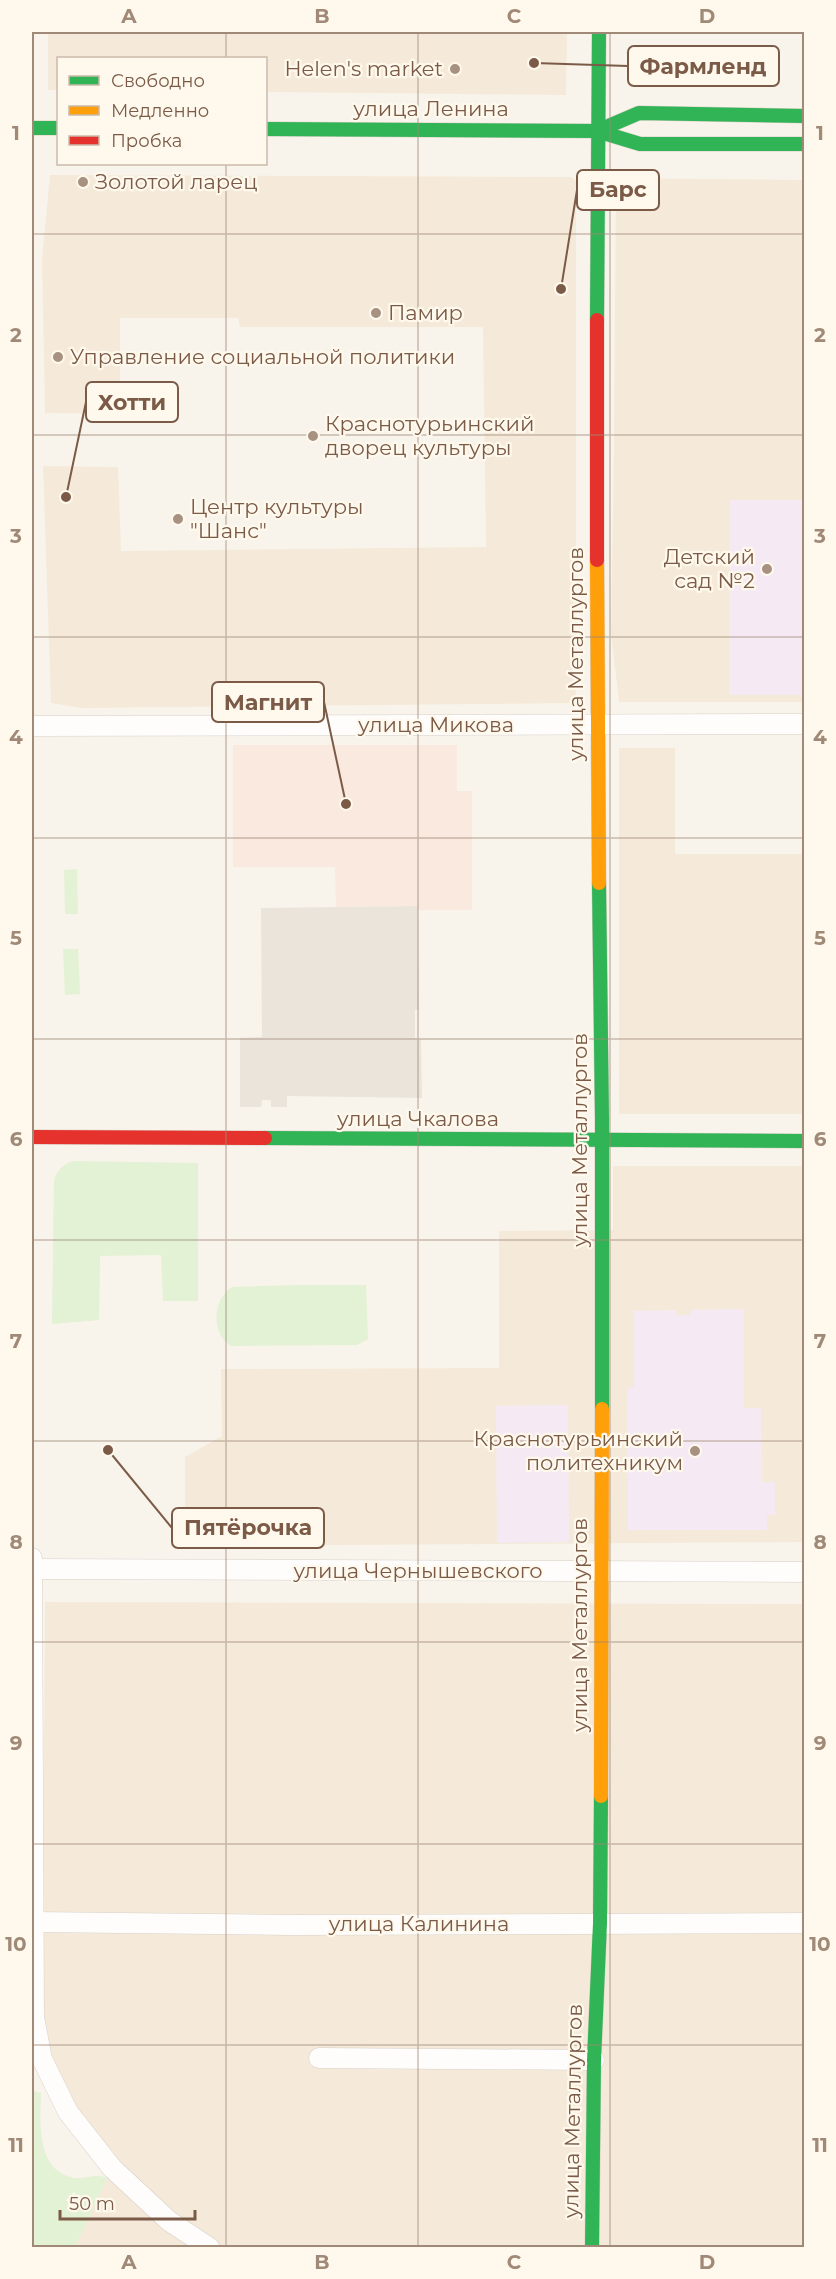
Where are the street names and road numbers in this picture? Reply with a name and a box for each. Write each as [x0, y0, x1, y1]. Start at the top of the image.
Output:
street label: улица Ленина [352, 96, 509, 121]
street label: улица Металлургов [563, 547, 588, 762]
street label: улица Микова [357, 712, 514, 737]
street label: улица Металлургов [567, 1033, 592, 1248]
street label: улица Чкалова [336, 1106, 499, 1131]
street label: улица Металлургов [567, 1518, 592, 1733]
street label: улица Чернышевского [292, 1558, 543, 1583]
street label: улица Калинина [328, 1911, 509, 1936]
street label: улица Металлургов [558, 2004, 587, 2219]

